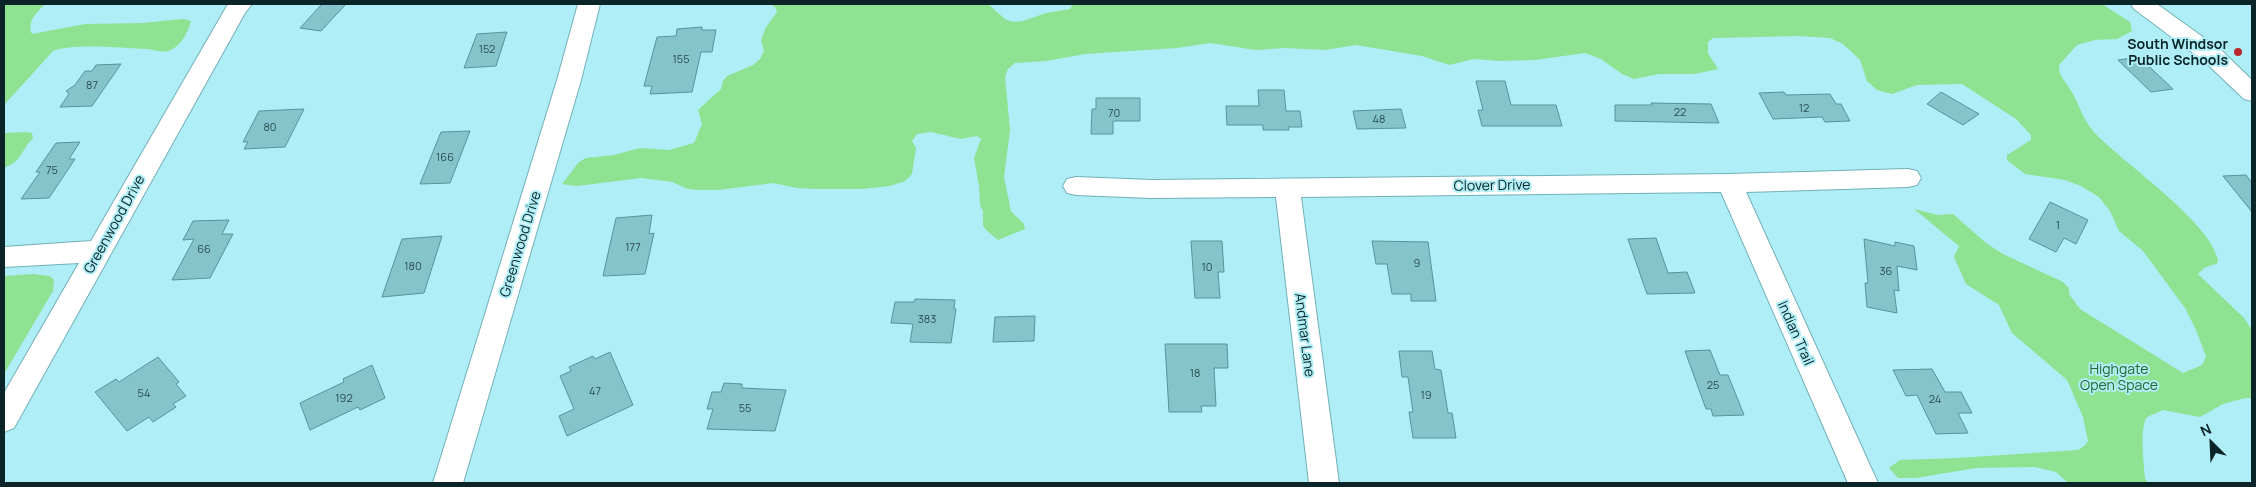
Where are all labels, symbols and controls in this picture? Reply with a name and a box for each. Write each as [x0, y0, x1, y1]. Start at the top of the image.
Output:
place label: South Windsor Public Schools [2127, 34, 2228, 69]
house number: 152 [479, 41, 495, 56]
marker: South Windsor Public Schools [2232, 46, 2244, 58]
house number: 155 [673, 51, 690, 66]
house number: 87 [86, 77, 98, 92]
house number: 12 [1799, 100, 1809, 115]
house number: 22 [1674, 104, 1686, 119]
house number: 70 [1108, 105, 1120, 120]
house number: 48 [1373, 111, 1385, 126]
house number: 80 [263, 119, 277, 134]
house number: 166 [436, 149, 454, 164]
house number: 75 [46, 162, 58, 177]
street label: Greenwood Drive [79, 171, 149, 277]
street label: Clover Drive [1453, 174, 1531, 195]
street label: Greenwood Drive [494, 188, 545, 299]
house number: 1 [2056, 217, 2060, 232]
house number: 177 [625, 239, 641, 254]
house number: 66 [197, 241, 211, 256]
house number: 9 [1414, 255, 1421, 270]
house number: 180 [404, 258, 422, 273]
house number: 10 [1201, 259, 1213, 274]
house number: 36 [1880, 263, 1893, 278]
street label: Andmar Lane [1291, 292, 1320, 378]
street label: Indian Trail [1774, 298, 1819, 368]
house number: 383 [918, 311, 936, 326]
park label: Highgate Open Space [2080, 359, 2158, 394]
house number: 18 [1190, 365, 1200, 380]
house number: 25 [1707, 377, 1719, 392]
house number: 47 [589, 383, 601, 398]
house number: 54 [138, 385, 150, 400]
house number: 19 [1420, 387, 1432, 402]
house number: 192 [335, 390, 353, 405]
house number: 24 [1929, 391, 1941, 406]
house number: 55 [739, 400, 751, 415]
north arrow [2186, 417, 2236, 467]
text: N [2197, 419, 2214, 440]

